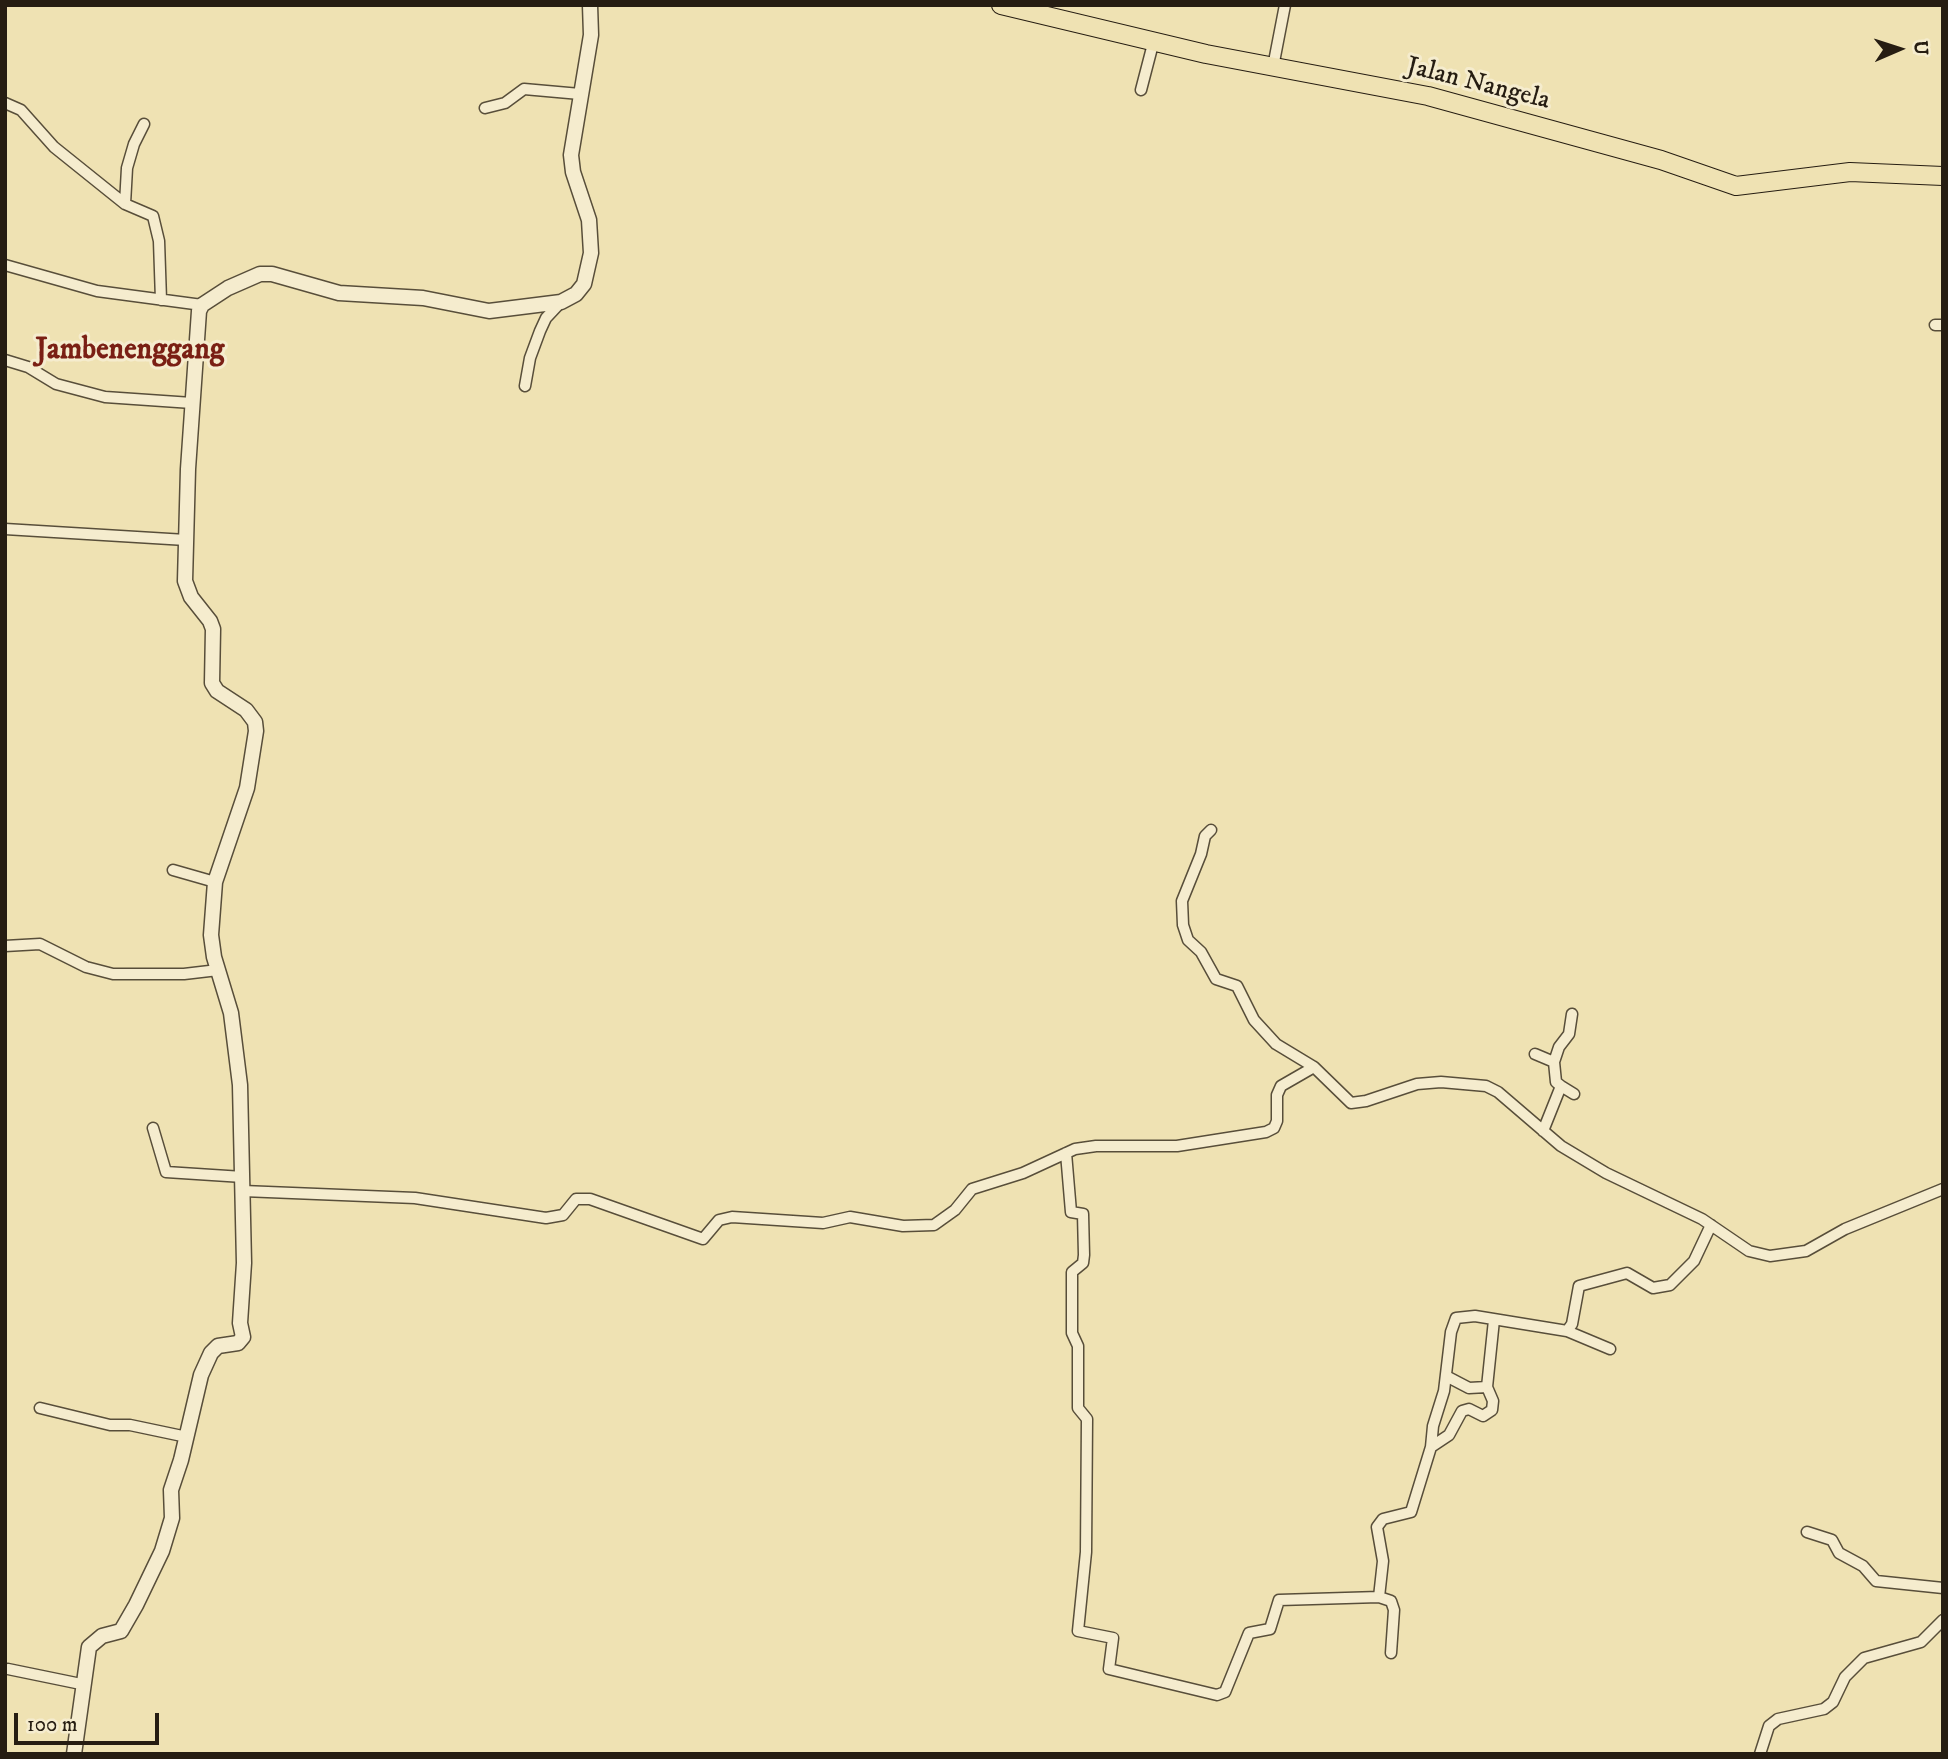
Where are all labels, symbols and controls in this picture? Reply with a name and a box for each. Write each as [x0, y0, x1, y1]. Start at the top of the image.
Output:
north arrow [1864, 14, 1934, 84]
text: U [1909, 40, 1932, 56]
street label: Jalan Nangela [1403, 52, 1553, 118]
district label: Jambenenggang [36, 334, 224, 370]
scale bar [18, 1700, 163, 1744]
text: 100 m [27, 1712, 78, 1738]

